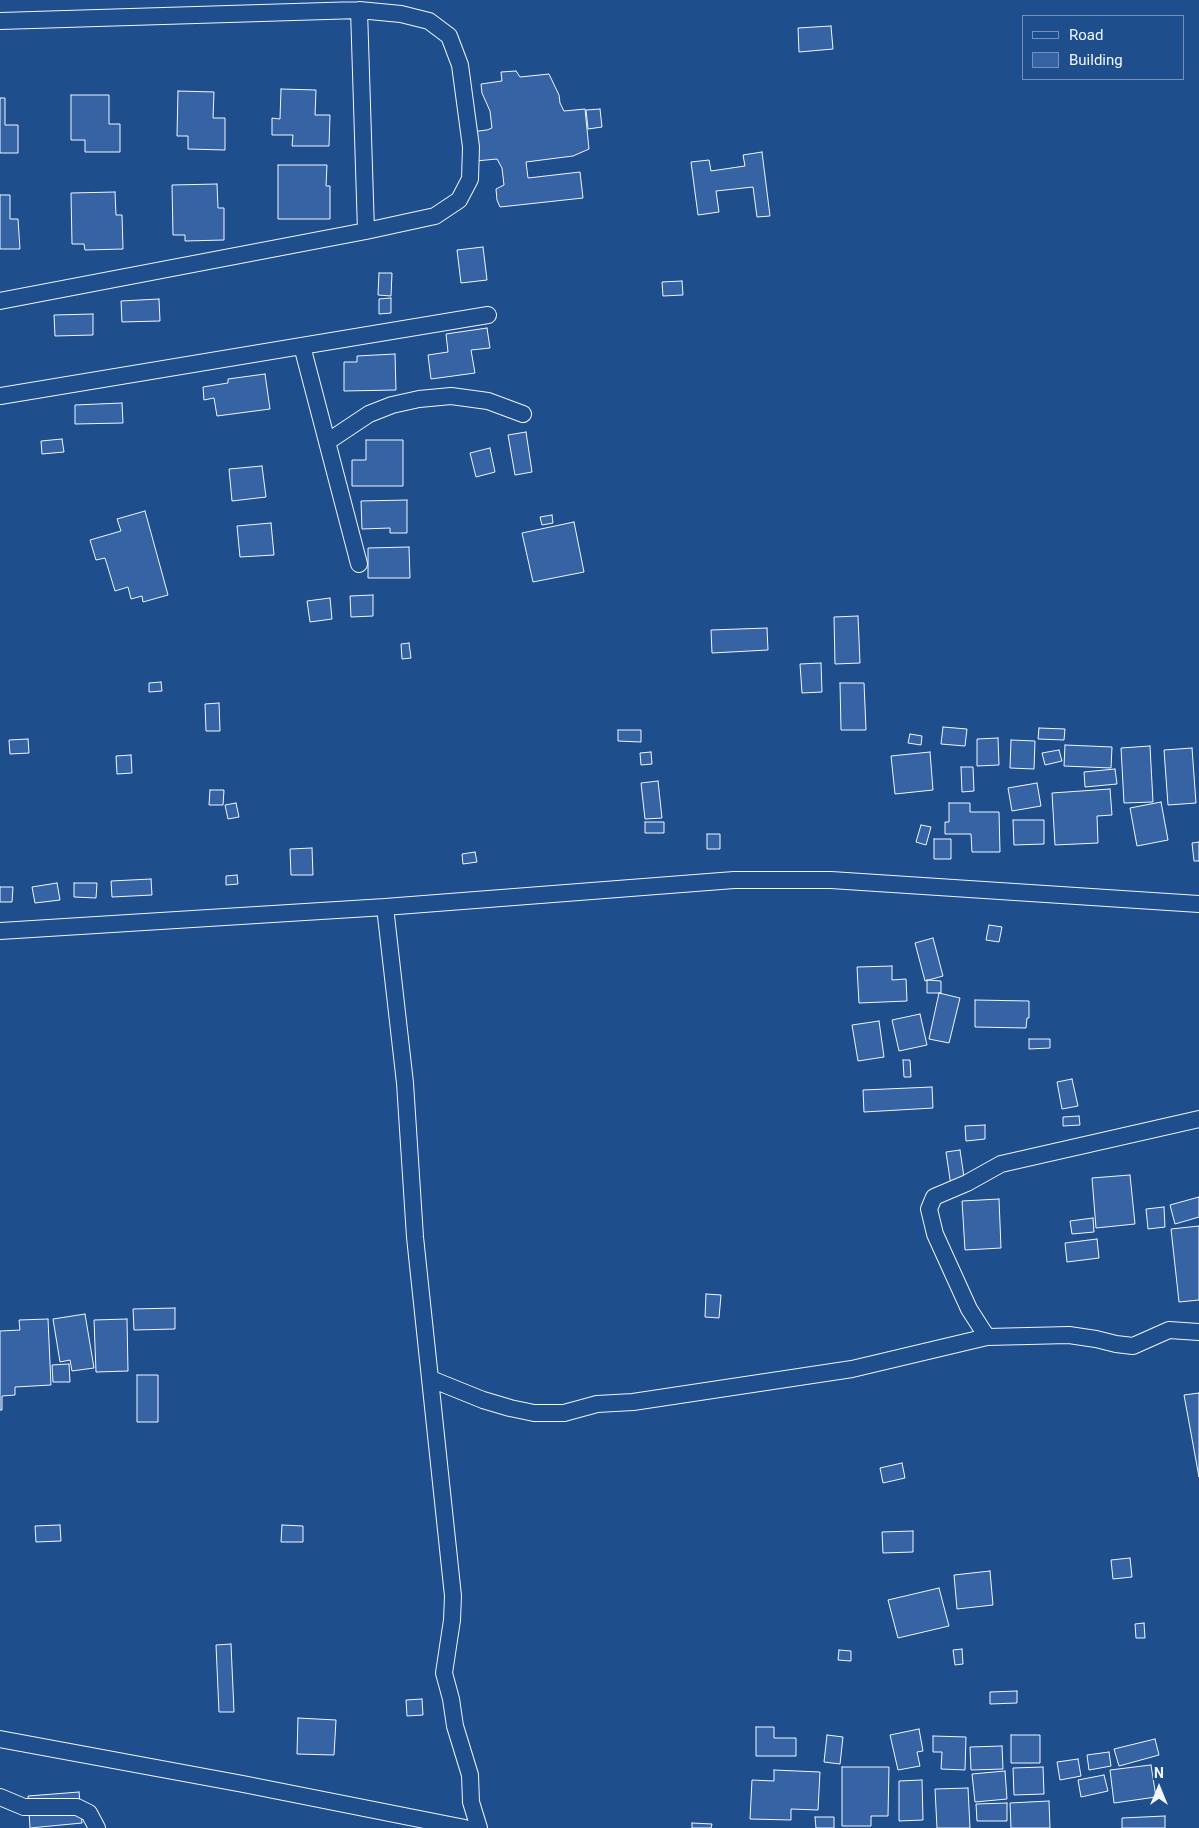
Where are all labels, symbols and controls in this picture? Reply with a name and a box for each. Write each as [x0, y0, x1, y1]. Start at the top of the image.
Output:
legend [1022, 15, 1184, 80]
text: Road [1069, 26, 1103, 44]
text: Building [1069, 51, 1123, 69]
north arrow [1134, 1763, 1184, 1813]
text: N [1154, 1765, 1164, 1781]

